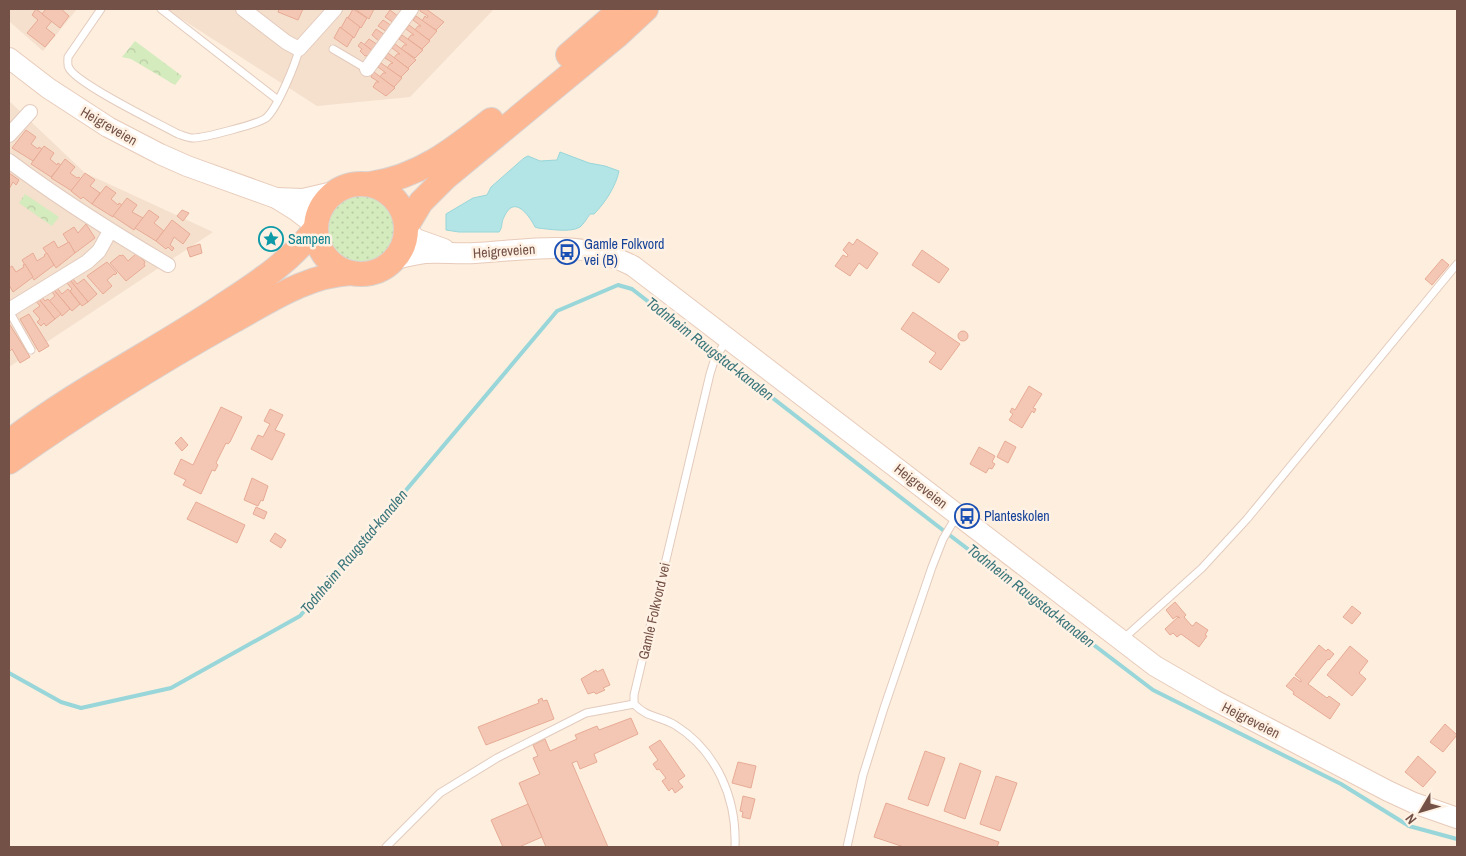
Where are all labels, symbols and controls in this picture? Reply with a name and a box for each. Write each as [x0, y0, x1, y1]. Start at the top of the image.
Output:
street label: Heigreveien [77, 103, 141, 149]
place icon: Sampen [258, 226, 284, 252]
place label: Sampen [288, 230, 331, 248]
place label: Gamle Folkvord vei (B) [584, 235, 664, 269]
bus stop icon: Gamle Folkvord vei (B) [554, 239, 580, 265]
street label: Heigreveien [472, 240, 536, 262]
water label: Todnheim Raugstad-kanalen [642, 292, 779, 405]
street label: Heigreveien [891, 460, 951, 512]
water label: Todnheim Raugstad-kanalen [295, 485, 412, 619]
bus stop icon: Planteskolen [954, 503, 980, 529]
place label: Planteskolen [984, 507, 1050, 525]
water label: Todnheim Raugstad-kanalen [963, 539, 1100, 652]
street label: Gamle Folkvord vei [634, 561, 674, 661]
street label: Heigreveien [1219, 698, 1283, 742]
north arrow [1396, 786, 1446, 836]
text: N [1401, 810, 1420, 828]

